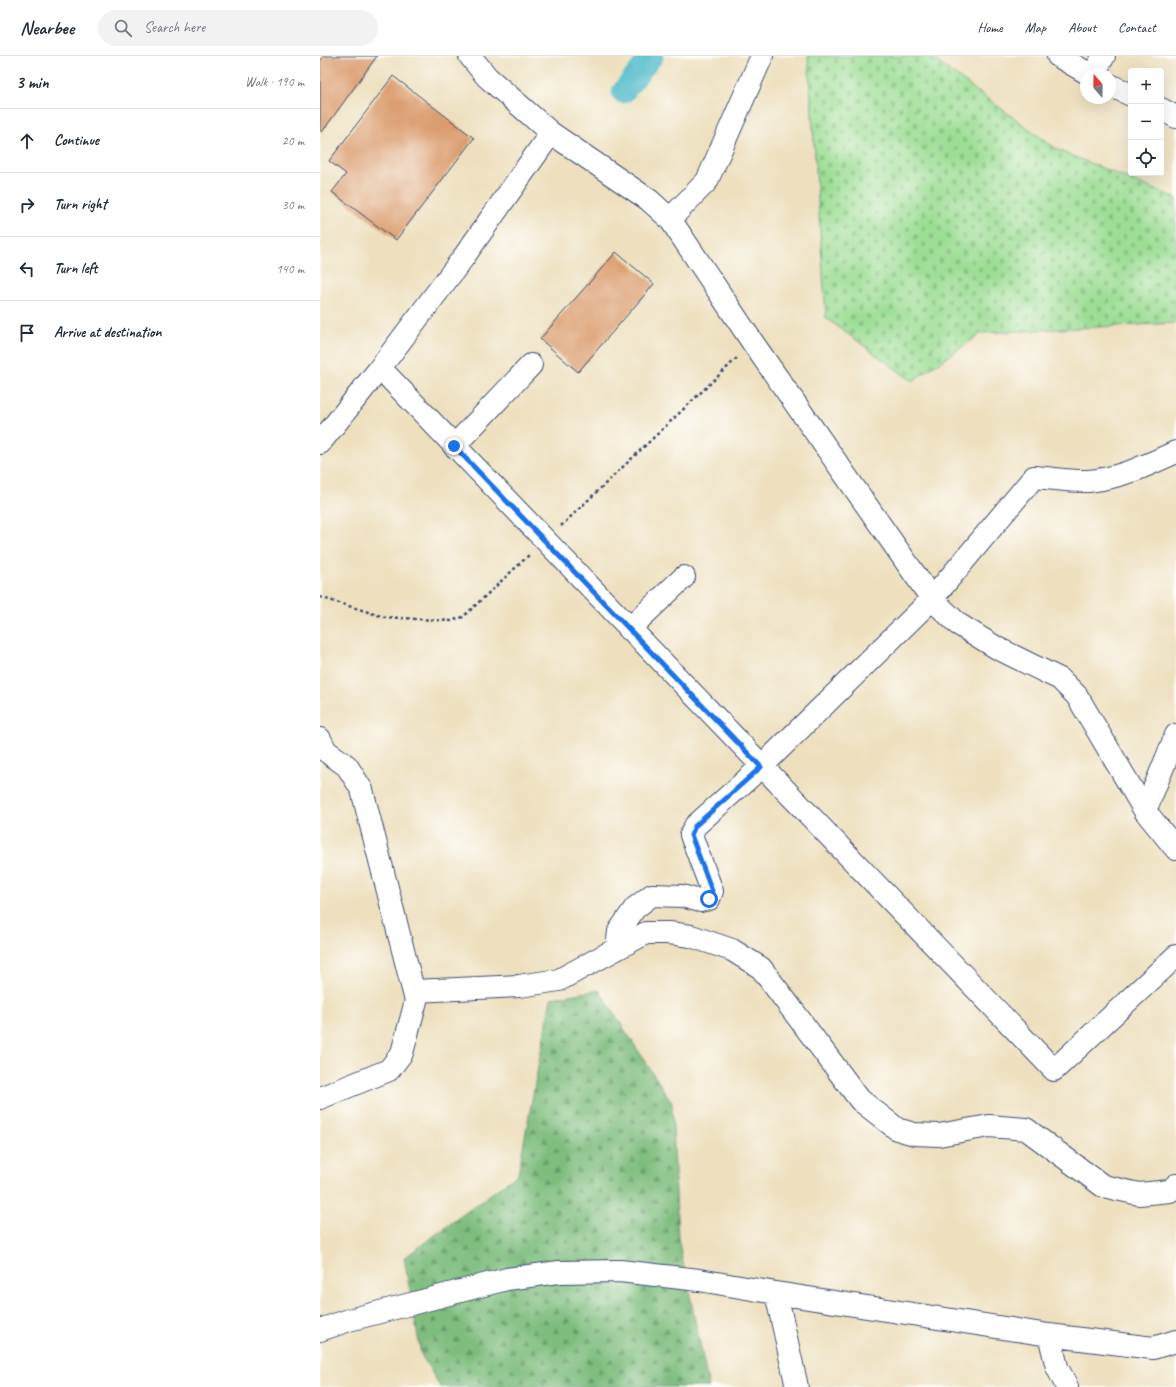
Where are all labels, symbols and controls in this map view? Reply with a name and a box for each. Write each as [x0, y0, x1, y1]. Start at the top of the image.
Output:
search box [98, 10, 378, 46]
text: Nearbee [20, 16, 74, 40]
icon: search [112, 17, 134, 39]
text: Search here [144, 18, 205, 37]
text: Home [977, 19, 1003, 36]
text: Map [1025, 19, 1046, 36]
text: About [1068, 19, 1096, 36]
text: Contact [1118, 19, 1156, 36]
north arrow [1080, 68, 1116, 104]
map controls [1128, 68, 1164, 176]
button: + [1128, 68, 1164, 104]
text: 3 min [16, 72, 49, 93]
text: Walk · 190 m [245, 74, 304, 90]
button: − [1128, 104, 1164, 140]
icon: ahead [16, 130, 38, 152]
text: Continue [54, 131, 99, 150]
text: 20 m [282, 133, 304, 149]
button: locate [1128, 140, 1164, 176]
icon: right [16, 194, 38, 216]
text: Turn right [54, 195, 107, 214]
text: 30 m [282, 197, 304, 213]
icon: left [16, 258, 38, 280]
text: Turn left [54, 259, 97, 278]
text: 140 m [276, 261, 304, 277]
icon: arrive [16, 322, 38, 344]
text: Arrive at destination [54, 323, 161, 342]
route end [445, 437, 463, 455]
route start [700, 890, 718, 908]

